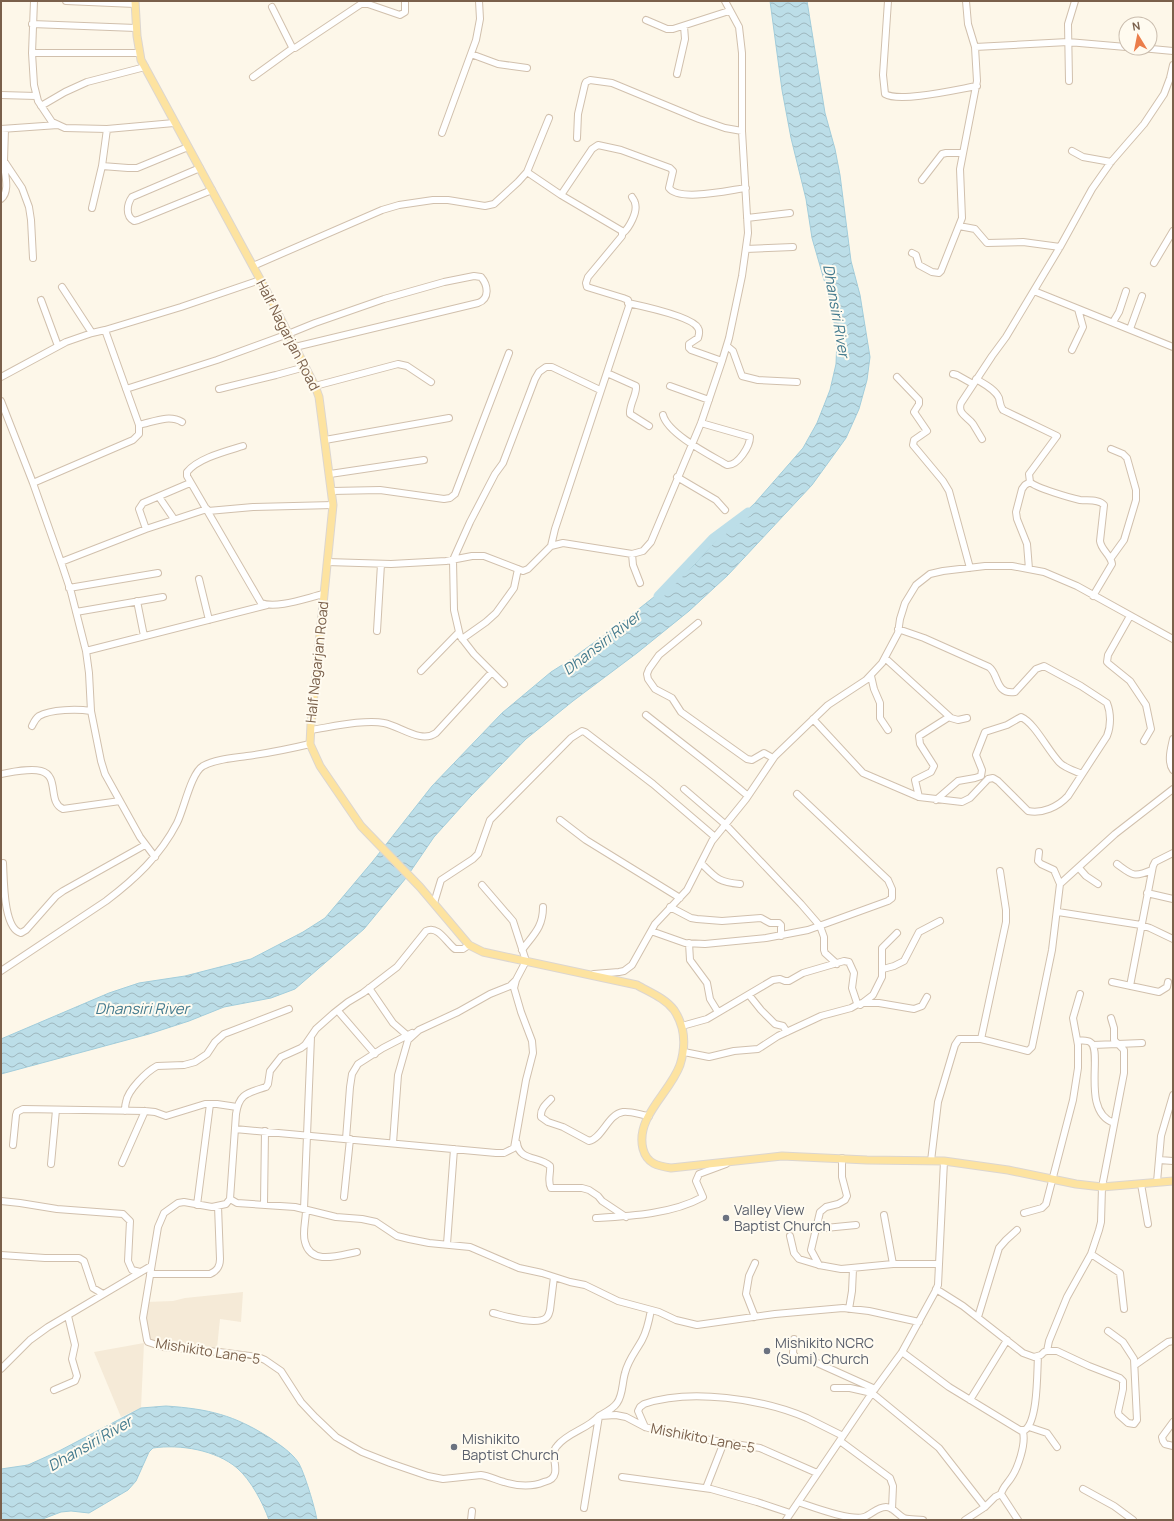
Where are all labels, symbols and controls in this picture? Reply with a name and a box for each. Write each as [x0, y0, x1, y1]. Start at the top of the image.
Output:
north arrow [1118, 16, 1158, 56]
text: N [1131, 18, 1141, 34]
water label: Dhansiri River [818, 263, 855, 362]
street label: Half Nagarjan Road [252, 276, 325, 394]
street label: Half Nagarjan Road [301, 600, 332, 724]
water label: Dhansiri River [558, 604, 647, 680]
water label: Dhansiri River [95, 998, 192, 1019]
place label: Valley View Baptist Church [734, 1200, 831, 1235]
marker: Valley View Baptist Church [721, 1213, 731, 1223]
street label: Mishikito Lane-5 [154, 1333, 262, 1368]
place label: Mishikito NCRC (Sumi) Church [775, 1333, 874, 1368]
marker: Mishikito NCRC (Sumi) Church [762, 1346, 772, 1356]
water label: Dhansiri River [44, 1410, 138, 1476]
street label: Mishikito Lane-5 [649, 1418, 757, 1457]
place label: Mishikito Baptist Church [462, 1429, 559, 1464]
marker: Mishikito Baptist Church [449, 1442, 459, 1452]

